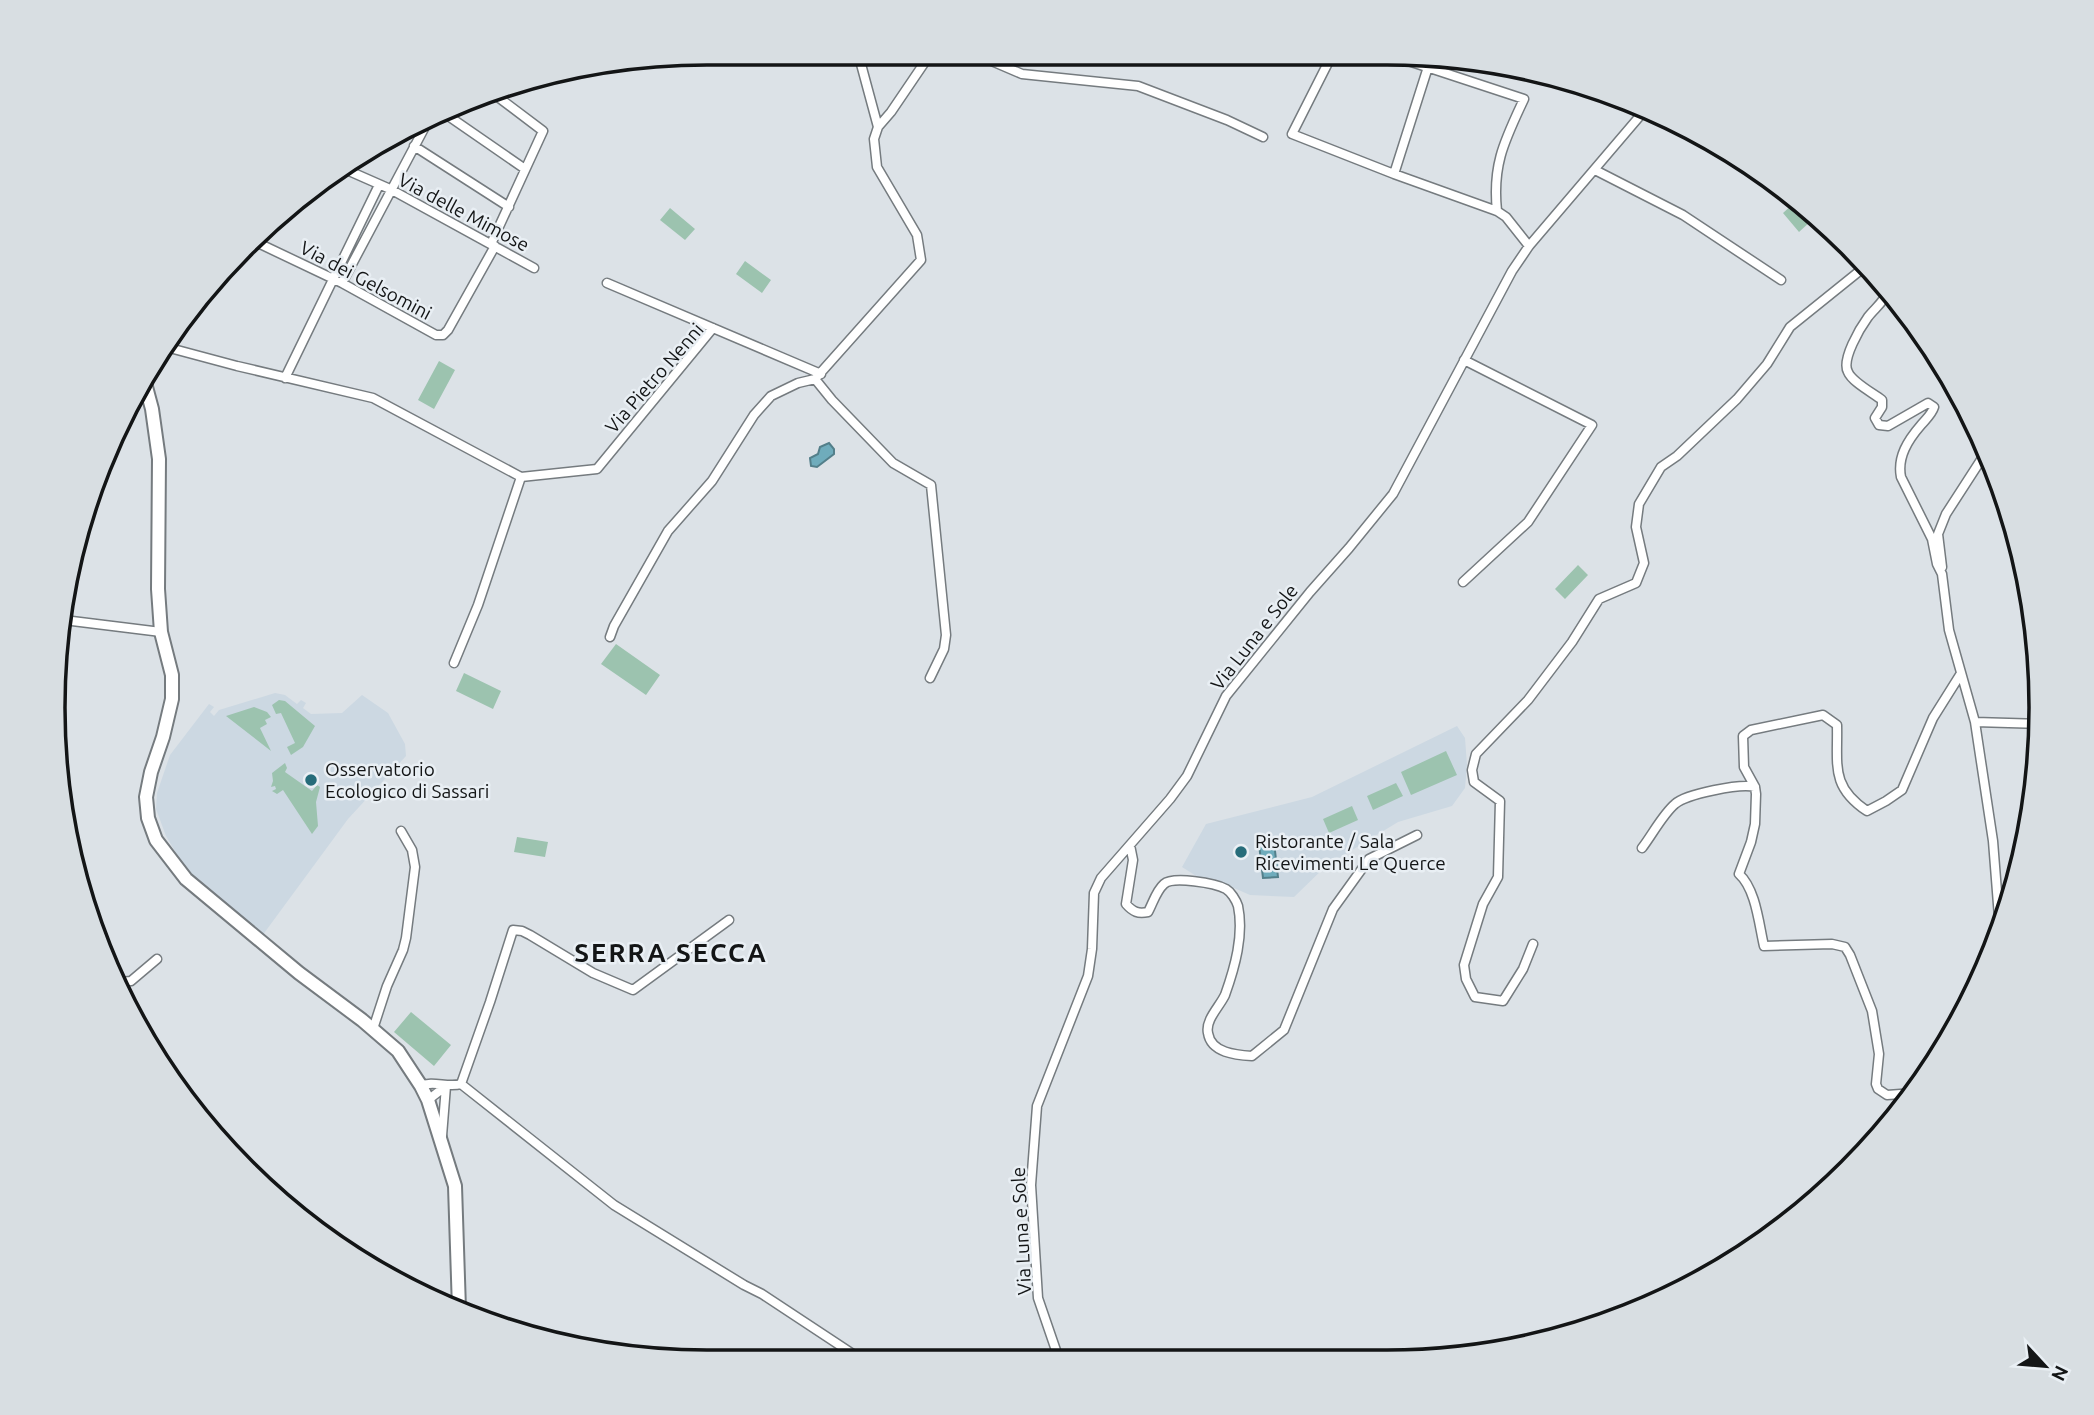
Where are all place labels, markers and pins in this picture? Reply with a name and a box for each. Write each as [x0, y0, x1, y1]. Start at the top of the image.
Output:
place label: Osservatorio Ecologico di Sassari [325, 758, 489, 802]
marker: Osservatorio Ecologico di Sassari [303, 772, 319, 788]
place label: Ristorante / Sala Ricevimenti Le Querce [1255, 830, 1446, 874]
marker: Ristorante / Sala Ricevimenti Le Querce [1233, 844, 1249, 860]

